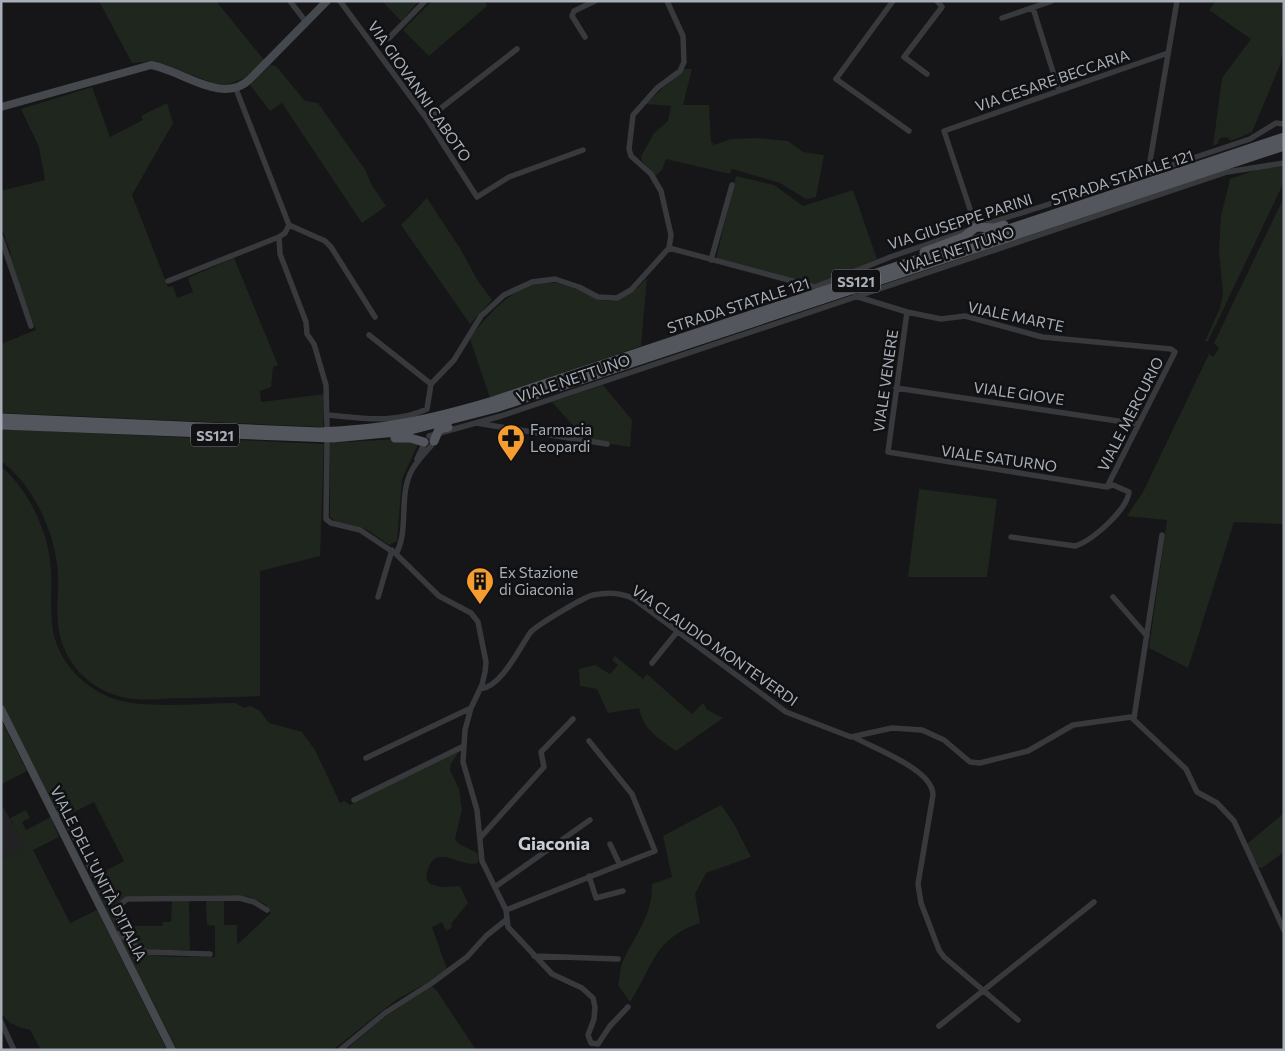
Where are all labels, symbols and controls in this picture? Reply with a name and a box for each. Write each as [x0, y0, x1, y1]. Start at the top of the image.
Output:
street label: VIA GIOVANNI CABOTO [365, 17, 475, 165]
street label: VIA CESARE BECCARIA [973, 45, 1131, 115]
street label: STRADA STATALE 121 [1049, 145, 1195, 209]
street label: VIA GIUSEPPE PARINI [885, 189, 1035, 253]
street label: VIALE NETTUNO [898, 222, 1016, 276]
road number: SS121 [832, 270, 880, 292]
street label: STRADA STATALE 121 [665, 273, 811, 337]
street label: VIALE MARTE [966, 297, 1066, 335]
street label: VIALE VENERE [869, 328, 901, 434]
street label: VIALE NETTUNO [514, 350, 632, 406]
street label: VIALE MERCURIO [1093, 354, 1167, 474]
street label: VIALE GIOVE [972, 378, 1066, 408]
place label: Farmacia Leopardi [530, 420, 592, 455]
pharmacy icon: Farmacia Leopardi [496, 423, 526, 462]
road number: SS121 [191, 424, 239, 446]
street label: VIALE SATURNO [940, 441, 1058, 475]
place label: Ex Stazione di Giaconia [499, 563, 578, 598]
building icon: Ex Stazione di Giaconia [465, 566, 495, 605]
street label: VIA CLAUDIO MONTEVERDI [629, 581, 801, 709]
street label: VIALE DELL'UNITÀ D'ITALIA [47, 782, 152, 963]
district label: Giaconia [518, 832, 590, 854]

